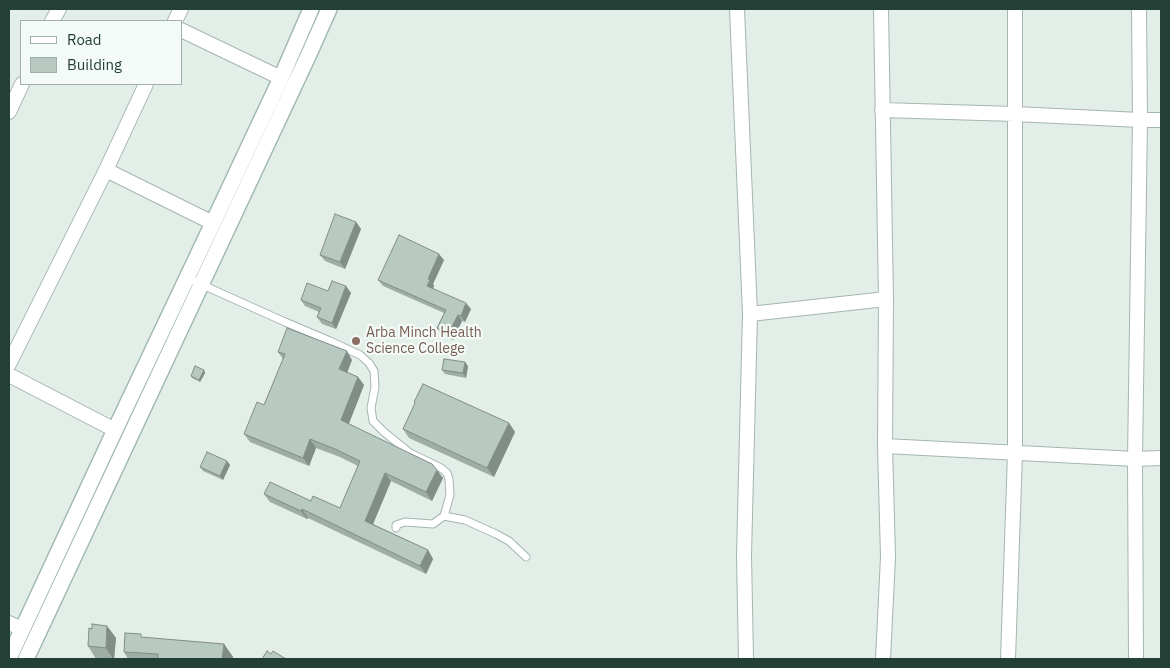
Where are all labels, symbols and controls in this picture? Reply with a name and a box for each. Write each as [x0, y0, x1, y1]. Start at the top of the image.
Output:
legend [20, 20, 182, 85]
text: Road [67, 30, 102, 49]
text: Building [67, 55, 122, 74]
place label: Arba Minch Health Science College [366, 325, 482, 358]
marker: Arba Minch Health Science College [350, 335, 362, 347]

